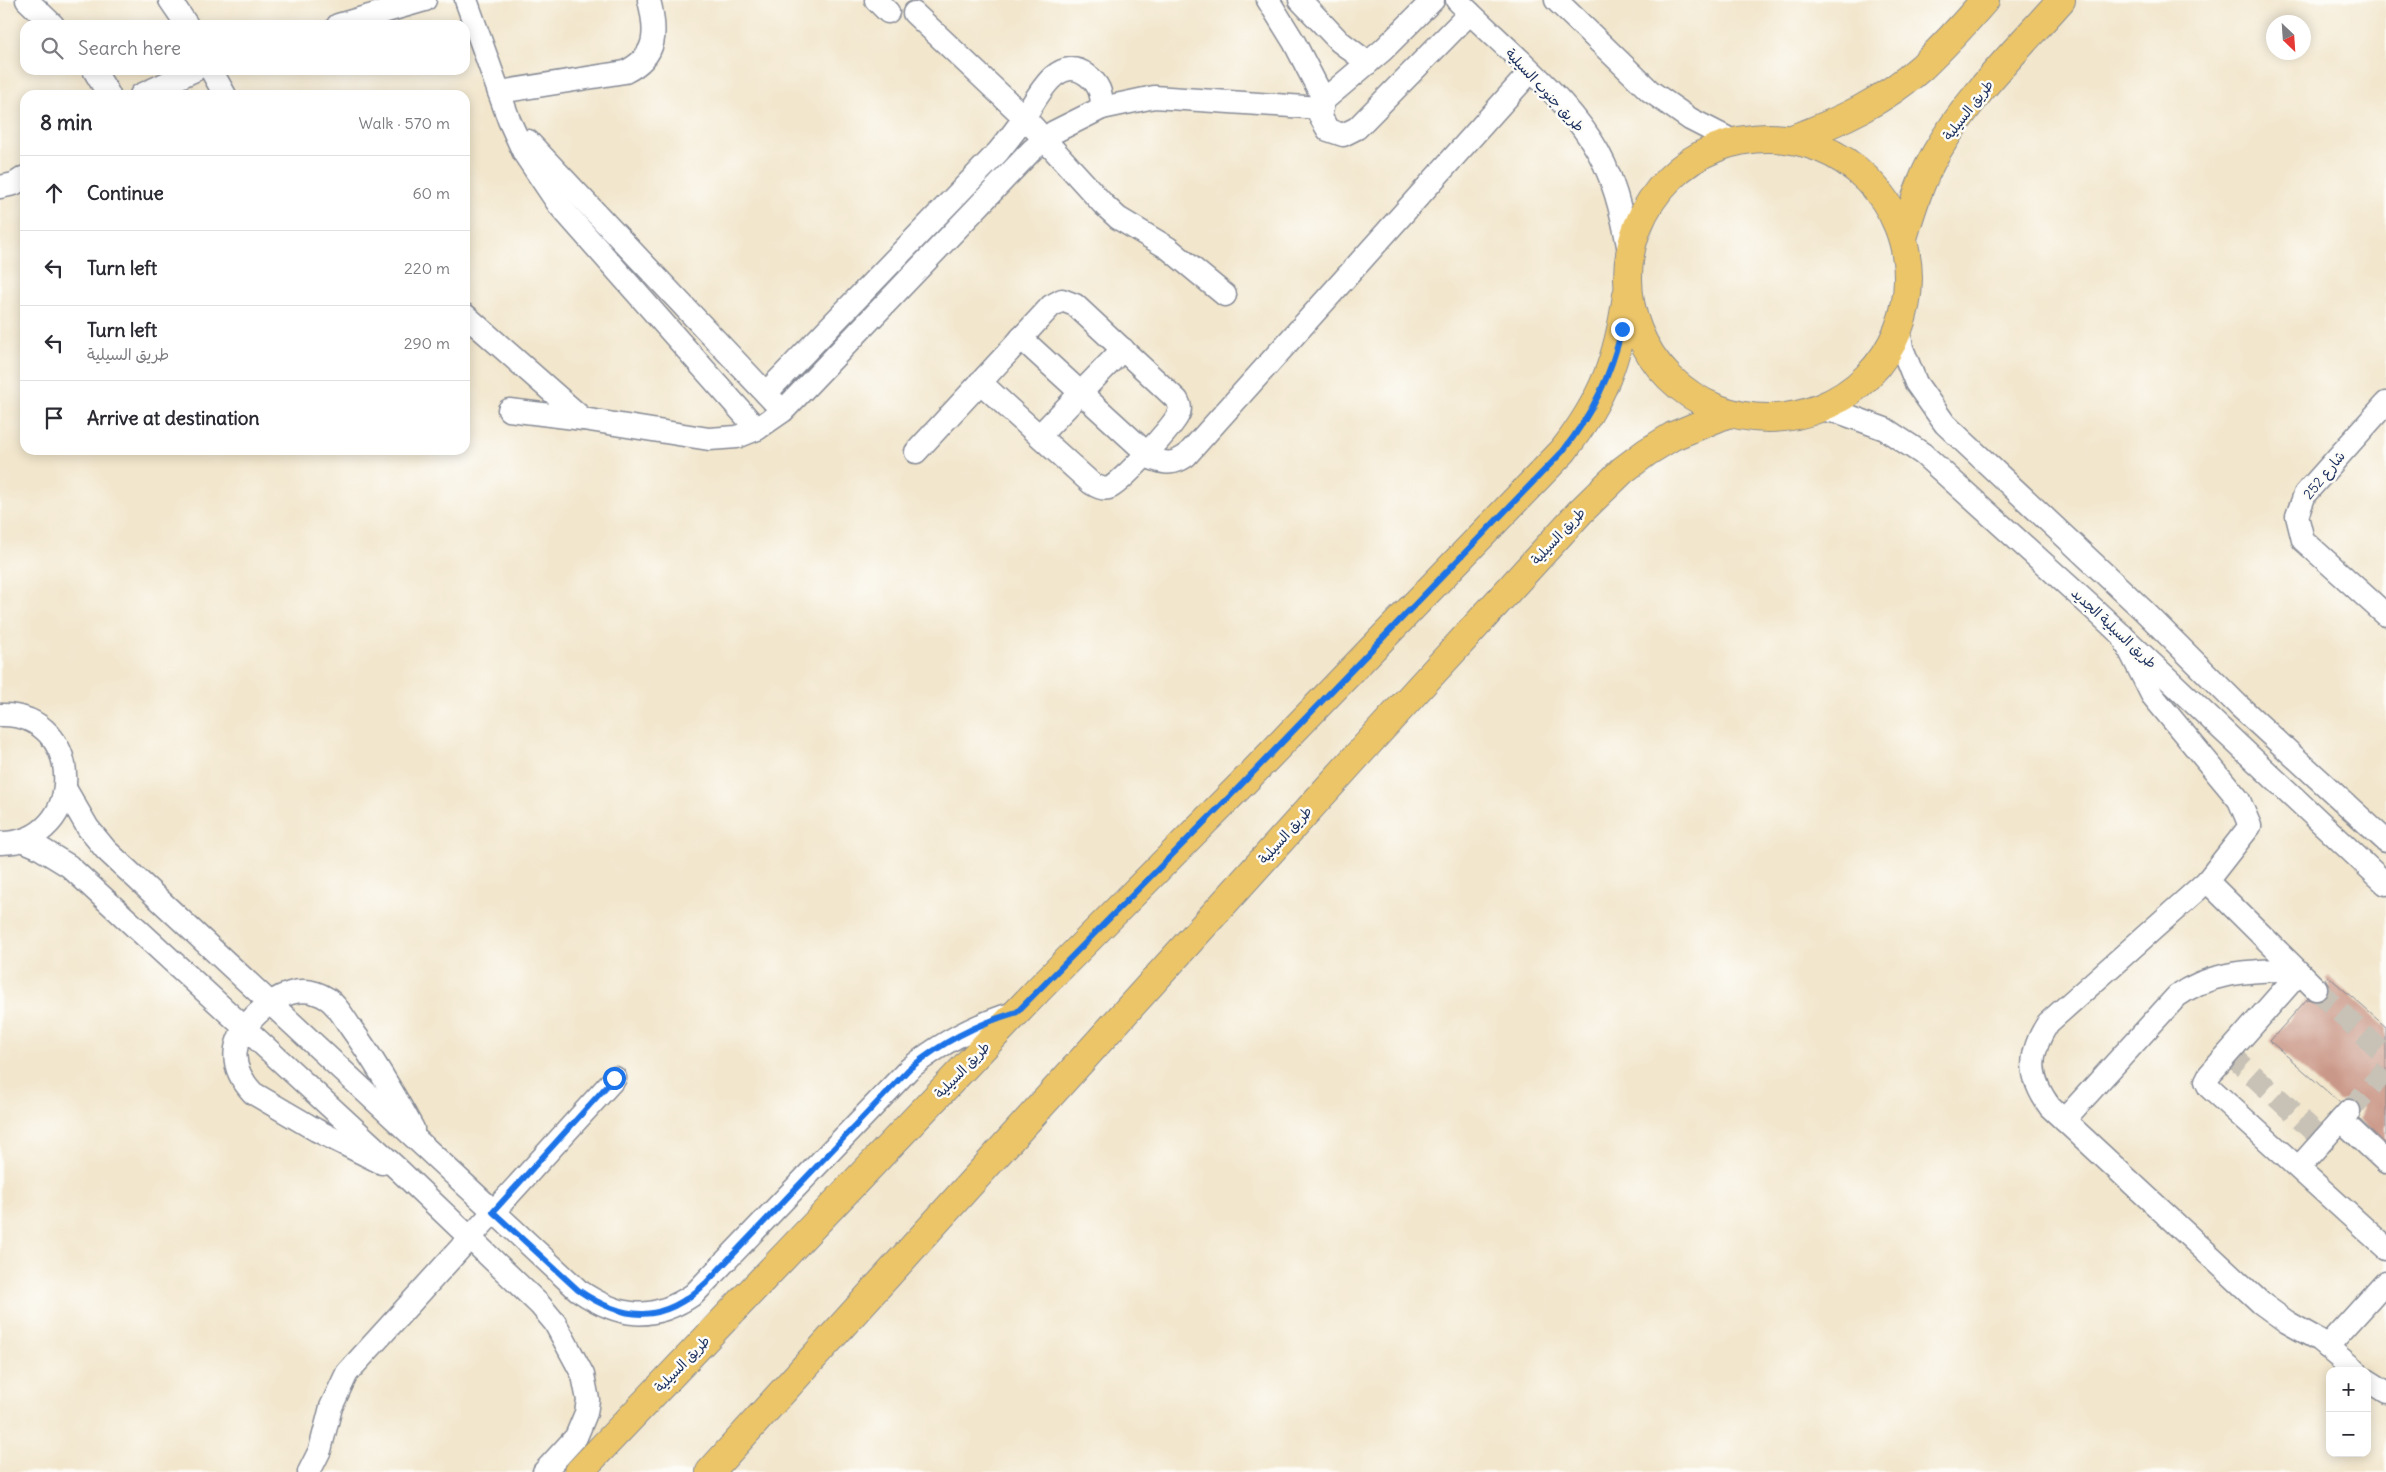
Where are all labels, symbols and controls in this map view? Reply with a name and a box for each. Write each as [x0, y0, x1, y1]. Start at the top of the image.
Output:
north arrow [2266, 15, 2311, 60]
search box [20, 20, 470, 75]
icon: search [38, 34, 66, 62]
text: Search here [78, 36, 181, 60]
street label: طريق جنوب السيلية [1501, 45, 1588, 136]
street label: طريق السيلية [1939, 76, 1997, 144]
text: 8 min [40, 109, 92, 136]
text: Walk · 570 m [359, 113, 450, 133]
icon: ahead [40, 179, 68, 207]
text: Continue [87, 181, 164, 205]
text: 60 m [412, 183, 450, 203]
icon: left [40, 254, 68, 282]
text: Turn left [87, 256, 157, 280]
text: 220 m [404, 258, 450, 278]
text: Turn left [87, 318, 157, 342]
route end [1611, 318, 1634, 341]
icon: left [40, 329, 68, 357]
text: 290 m [404, 333, 450, 353]
text: طريق السيلية [87, 344, 169, 364]
icon: arrive [40, 404, 68, 432]
text: Arrive at destination [87, 406, 260, 430]
street label: شارع 252 [2299, 447, 2350, 503]
street label: طريق السيلية [1527, 504, 1589, 568]
street label: طريق السيلية الجديد [2067, 584, 2161, 672]
street label: طريق السيلية [1254, 802, 1316, 868]
street label: طريق السيلية [931, 1038, 993, 1102]
route start [603, 1067, 626, 1090]
street label: طريق السيلية [651, 1332, 713, 1396]
map controls [2326, 1367, 2371, 1457]
button: + [2326, 1367, 2371, 1412]
button: − [2326, 1412, 2371, 1457]

